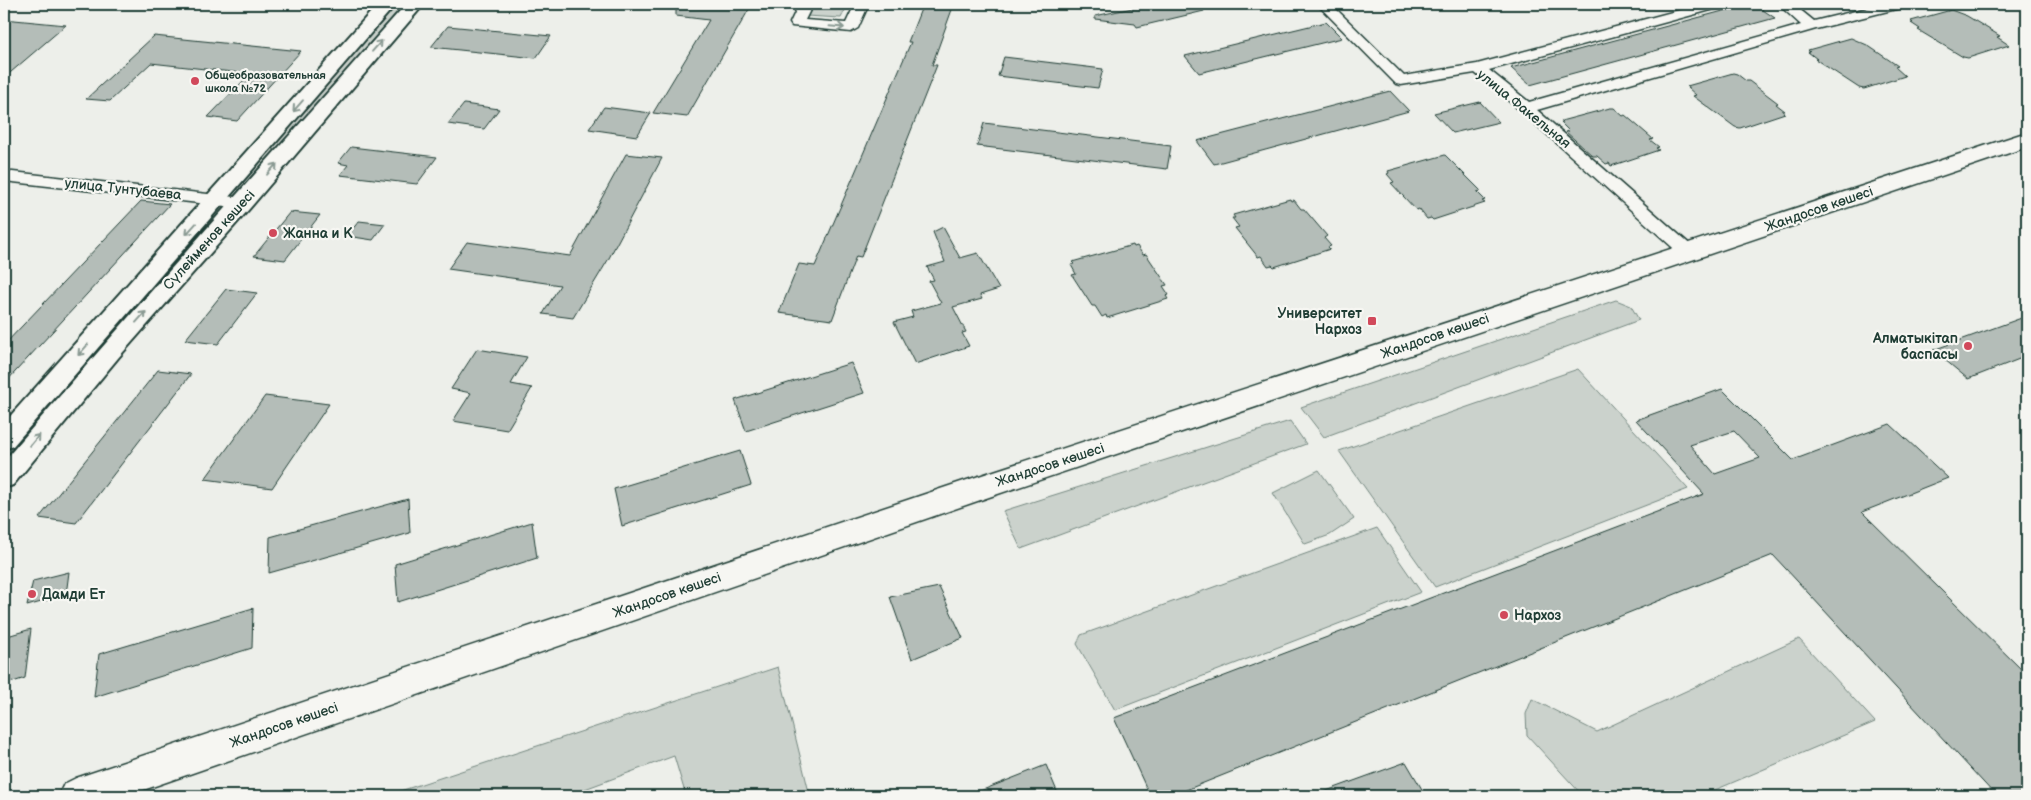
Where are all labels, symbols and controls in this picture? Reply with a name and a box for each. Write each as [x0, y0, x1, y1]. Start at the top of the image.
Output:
one-way arrow [829, 22, 845, 31]
one-way arrow [372, 39, 383, 52]
street label: улица Факельная [1474, 66, 1574, 152]
place label: Общеобразовательная школа №72 [205, 69, 326, 95]
marker: Общеобразовательная школа №72 [189, 75, 201, 87]
one-way arrow [292, 100, 303, 113]
one-way arrow [266, 163, 277, 176]
street label: улица Тунтубаева [64, 174, 183, 204]
street label: Жандосов көшесі [1763, 182, 1875, 236]
street label: Сүлейменов көшесі [160, 186, 258, 294]
one-way arrow [185, 222, 197, 235]
place label: Жанна и К [283, 225, 353, 242]
marker: Жанна и К [267, 227, 279, 239]
place label: Университет Нархоз [1277, 305, 1362, 338]
street label: Жандосов көшесі [1379, 309, 1491, 363]
one-way arrow [135, 311, 147, 324]
marker: Университет Нархоз [1366, 315, 1378, 327]
place label: Алматыкітап баспасы [1872, 330, 1958, 363]
marker: Алматыкітап баспасы [1962, 340, 1974, 352]
one-way arrow [77, 344, 89, 357]
one-way arrow [30, 434, 41, 447]
street label: Жандосов көшесі [993, 439, 1107, 491]
street label: Жандосов көшесі [611, 568, 723, 622]
place label: Дамди Ет [42, 586, 105, 603]
marker: Дамди Ет [26, 588, 38, 600]
place label: Нархоз [1514, 607, 1562, 624]
marker: Нархоз [1498, 609, 1510, 621]
street label: Жандосов көшесі [228, 698, 340, 752]

